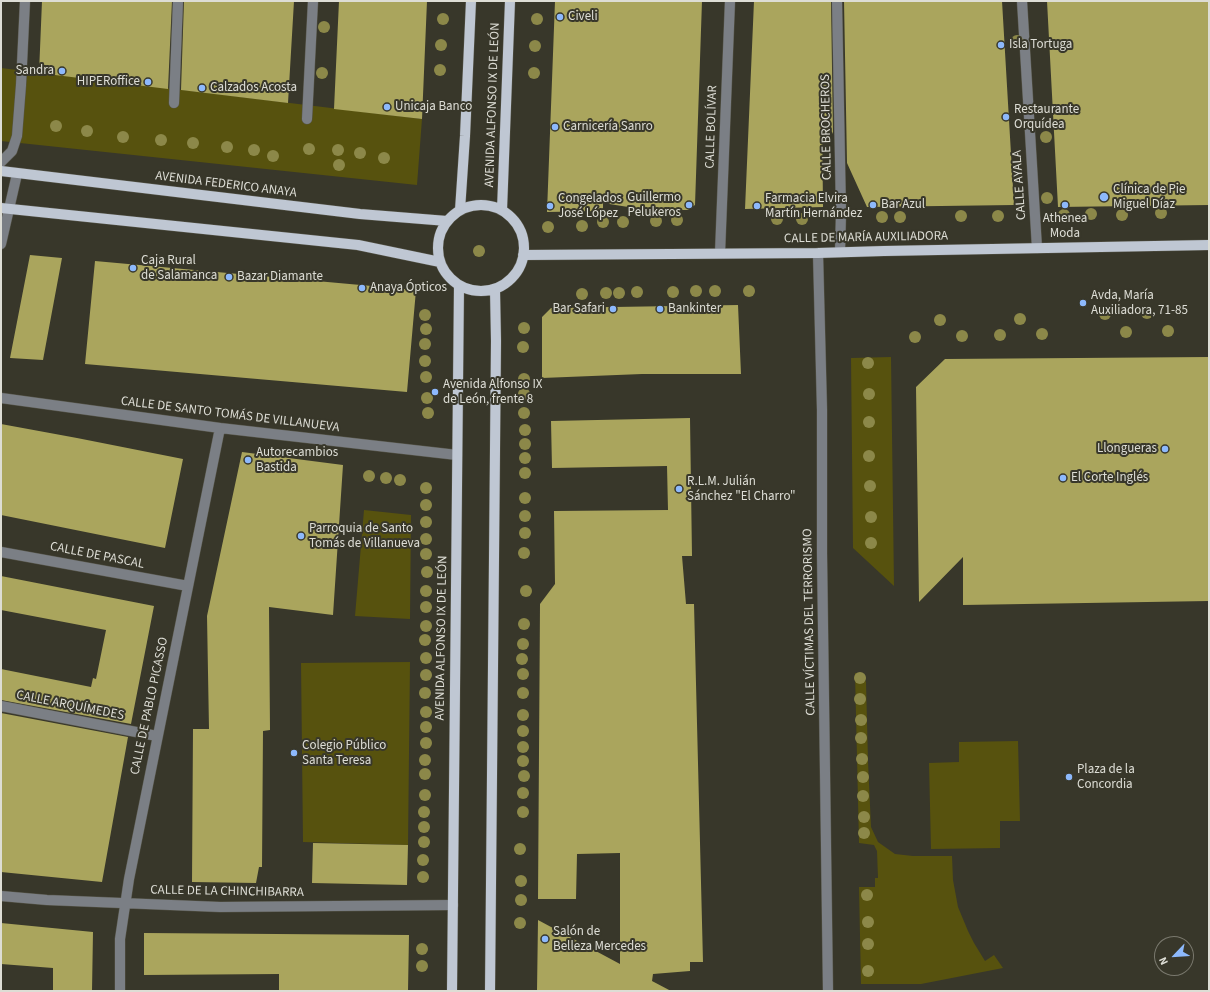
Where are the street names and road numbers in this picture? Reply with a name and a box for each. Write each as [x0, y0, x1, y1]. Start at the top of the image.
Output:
street label: AVENIDA ALFONSO IX DE LEÓN [482, 22, 504, 188]
street label: CALLE BROCHEROS [818, 74, 836, 180]
street label: CALLE BOLÍVAR [703, 85, 721, 169]
street label: CALLE AYALA [1010, 150, 1030, 220]
street label: AVENIDA FEDERICO ANAYA [154, 169, 298, 201]
street label: CALLE DE MARÍA AUXILIADORA [784, 229, 948, 247]
street label: CALLE DE SANTO TOMÁS DE VILLANUEVA [120, 394, 340, 436]
street label: CALLE VÍCTIMAS DEL TERRORISMO [801, 528, 819, 716]
street label: CALLE DE PASCAL [49, 539, 145, 573]
street label: AVENIDA ALFONSO IX DE LEÓN [433, 555, 451, 721]
street label: CALLE DE PABLO PICASSO [128, 636, 172, 776]
street label: CALLE ARQUÍMEDES [15, 688, 125, 724]
street label: CALLE DE LA CHINCHIBARRA [150, 883, 304, 901]

